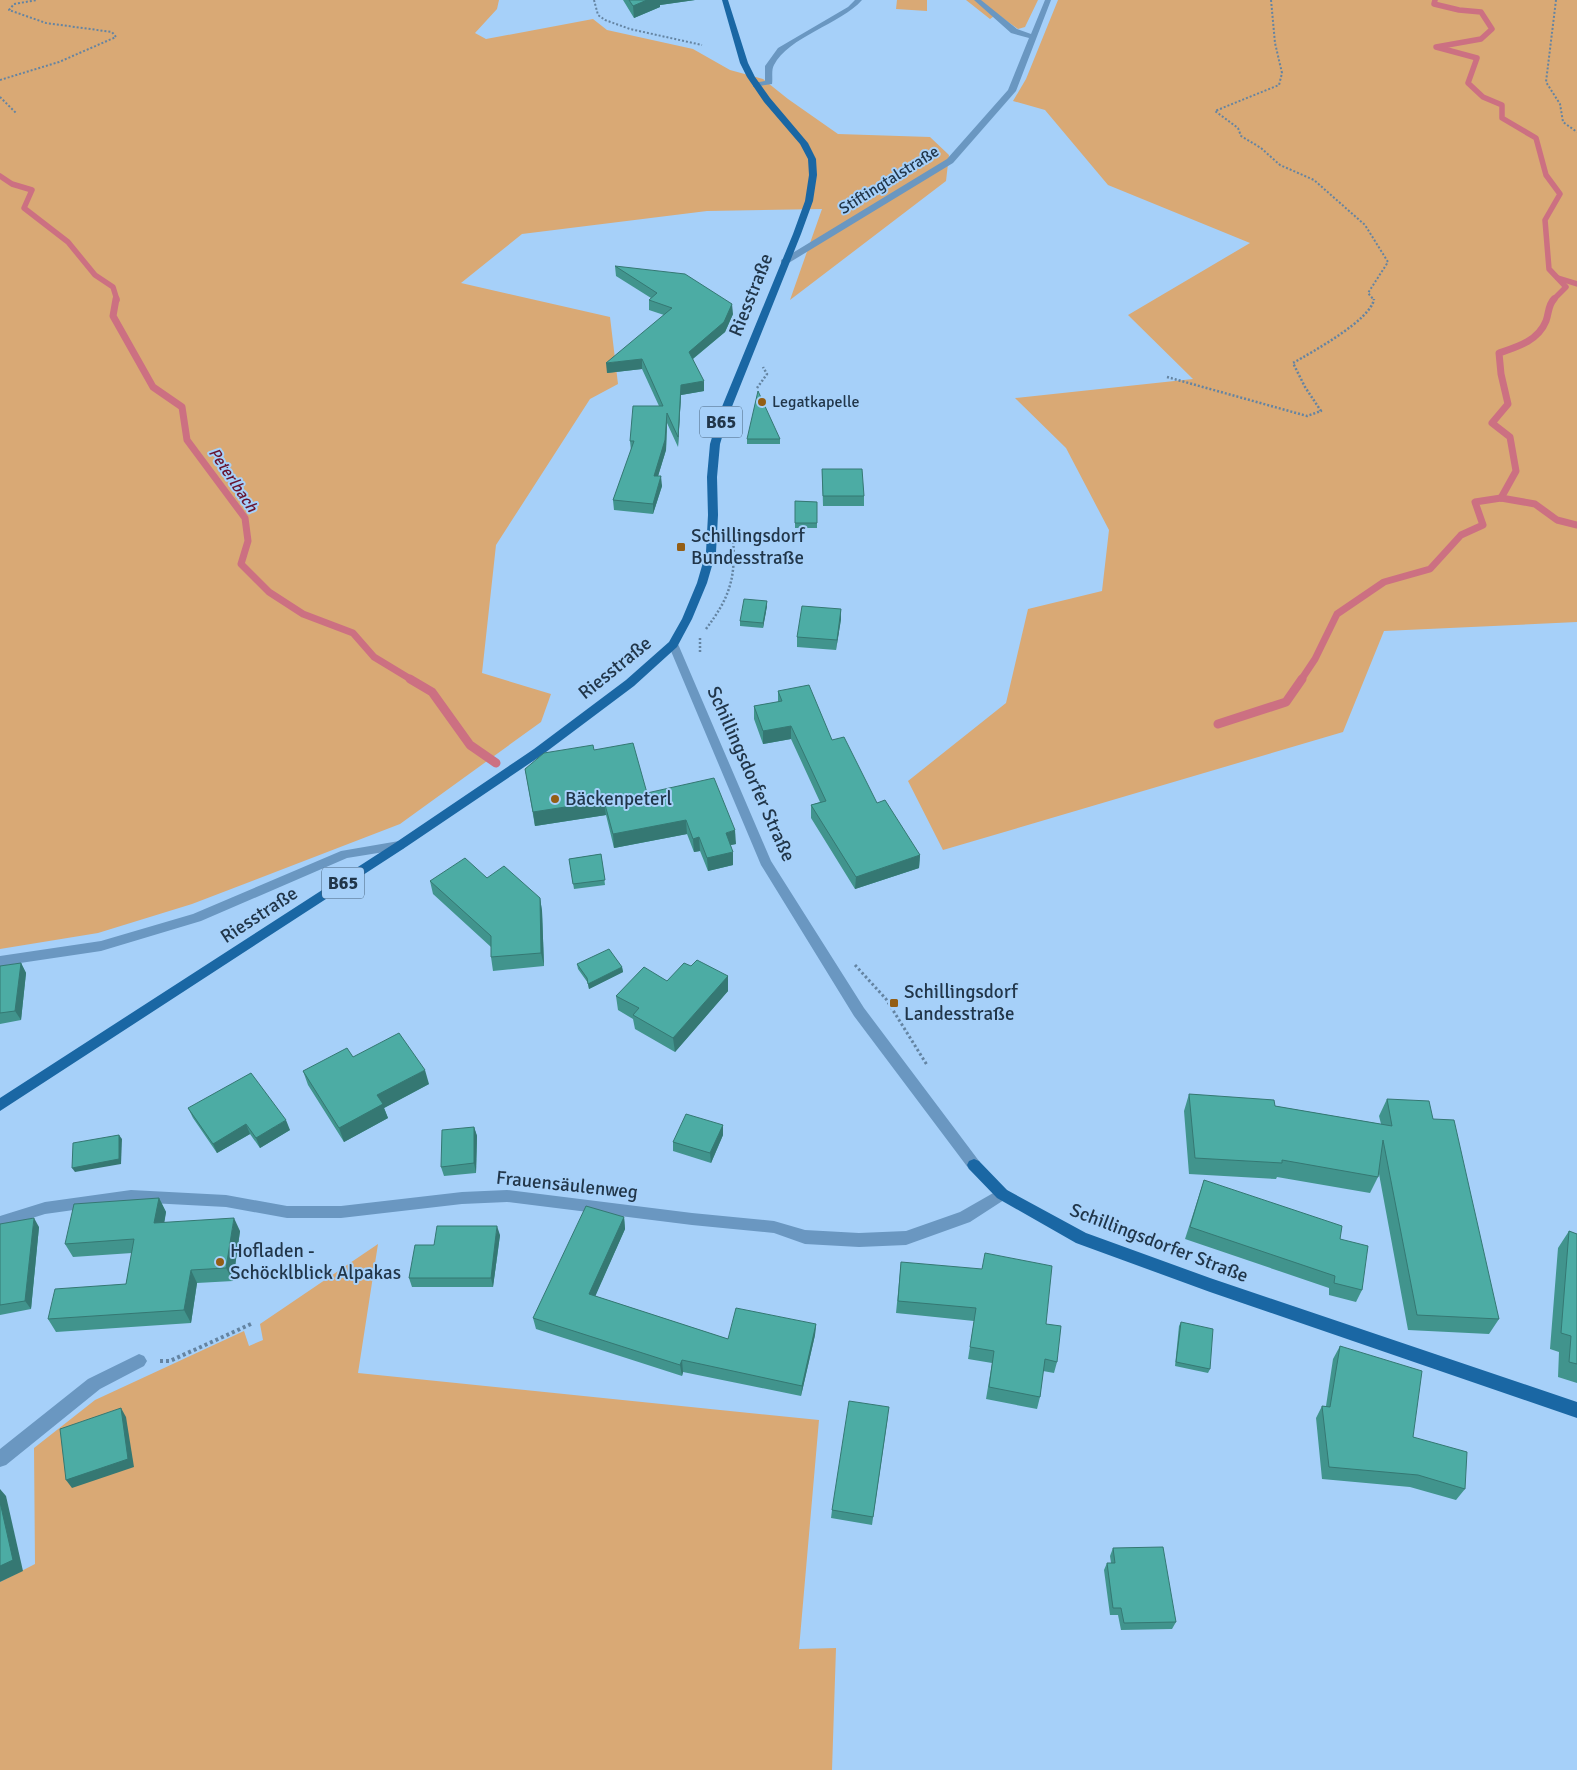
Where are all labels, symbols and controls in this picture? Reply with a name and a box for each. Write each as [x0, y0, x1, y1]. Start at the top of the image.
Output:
street label: Stiftingtalstraße [835, 141, 943, 219]
street label: Riesstraße [724, 250, 778, 340]
place label: Legatkapelle [772, 392, 860, 412]
marker: Legatkapelle [756, 396, 768, 408]
road number: B65 [700, 407, 742, 438]
water label: Peterlbach [204, 444, 263, 517]
place label: Schillingsdorf Bundesstraße [691, 524, 806, 570]
marker: Schillingsdorf Bundesstraße [675, 541, 687, 553]
street label: Riesstraße [574, 631, 656, 705]
street label: Schillingsdorfer Straße [702, 683, 800, 865]
place label: Bäckenpeterl [565, 787, 672, 811]
marker: Bäckenpeterl [549, 793, 561, 805]
road number: B65 [322, 868, 364, 898]
street label: Riesstraße [216, 881, 302, 949]
place label: Schillingsdorf Landesstraße [904, 980, 1019, 1026]
marker: Schillingsdorf Landesstraße [888, 997, 900, 1009]
street label: Frauensäulenweg [495, 1166, 639, 1204]
street label: Schillingsdorfer Straße [1066, 1198, 1252, 1288]
place label: Hofladen - Schöcklblick Alpakas [230, 1239, 401, 1285]
marker: Hofladen - Schöcklblick Alpakas [214, 1256, 226, 1268]

